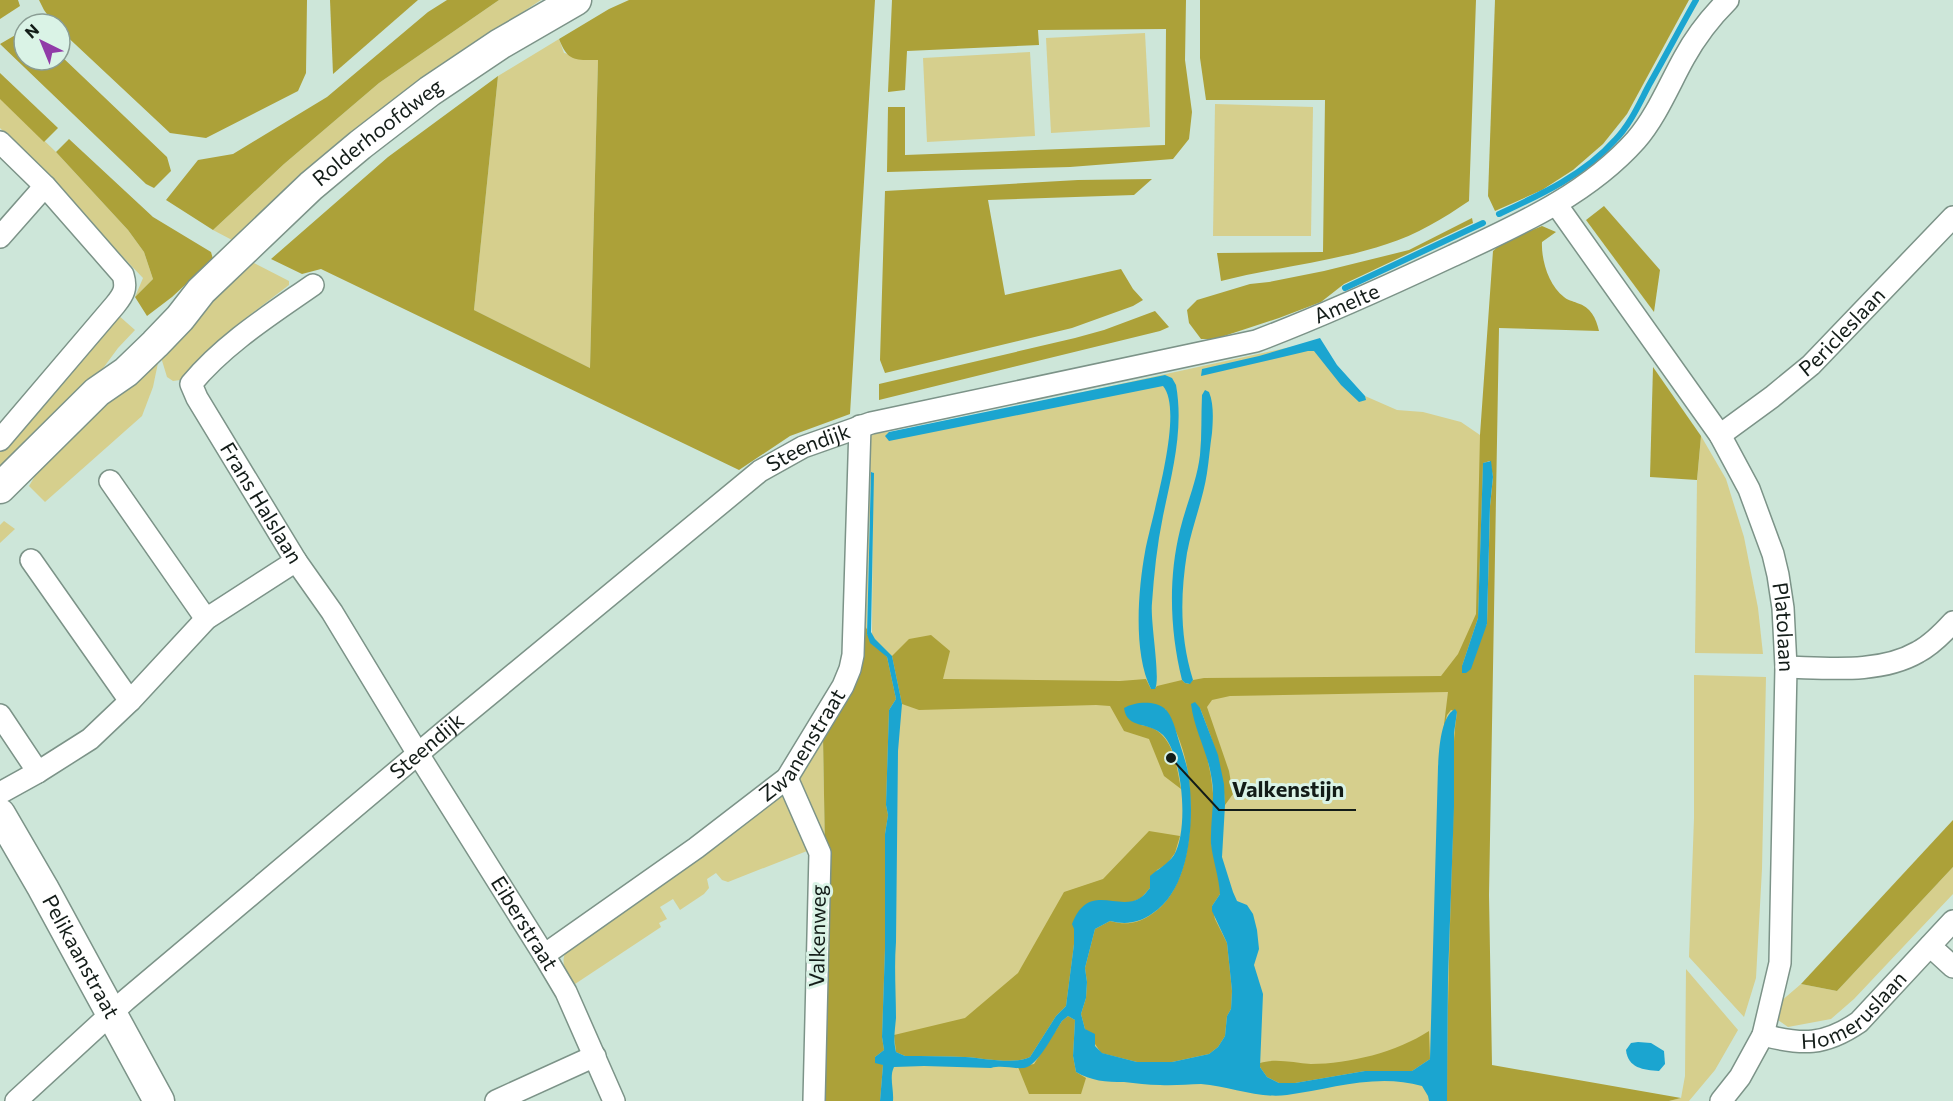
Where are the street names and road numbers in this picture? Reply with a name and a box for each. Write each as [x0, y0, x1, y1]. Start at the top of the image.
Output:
street label: Rolderhoofdweg [307, 72, 447, 190]
street label: Amelte [1310, 277, 1383, 328]
street label: Pericleslaan [1793, 282, 1889, 381]
street label: Steendijk [761, 417, 853, 476]
street label: Frans Halslaan [216, 437, 309, 568]
street label: Platolaan [1768, 580, 1800, 673]
street label: Zwanenstraat [754, 684, 849, 806]
street label: Steendijk [384, 707, 468, 783]
street label: Eiberstraat [487, 871, 564, 974]
street label: Valkenweg [803, 885, 830, 987]
street label: Pelikaanstraat [38, 890, 126, 1022]
street label: Homeruslaan [1800, 965, 1911, 1053]

